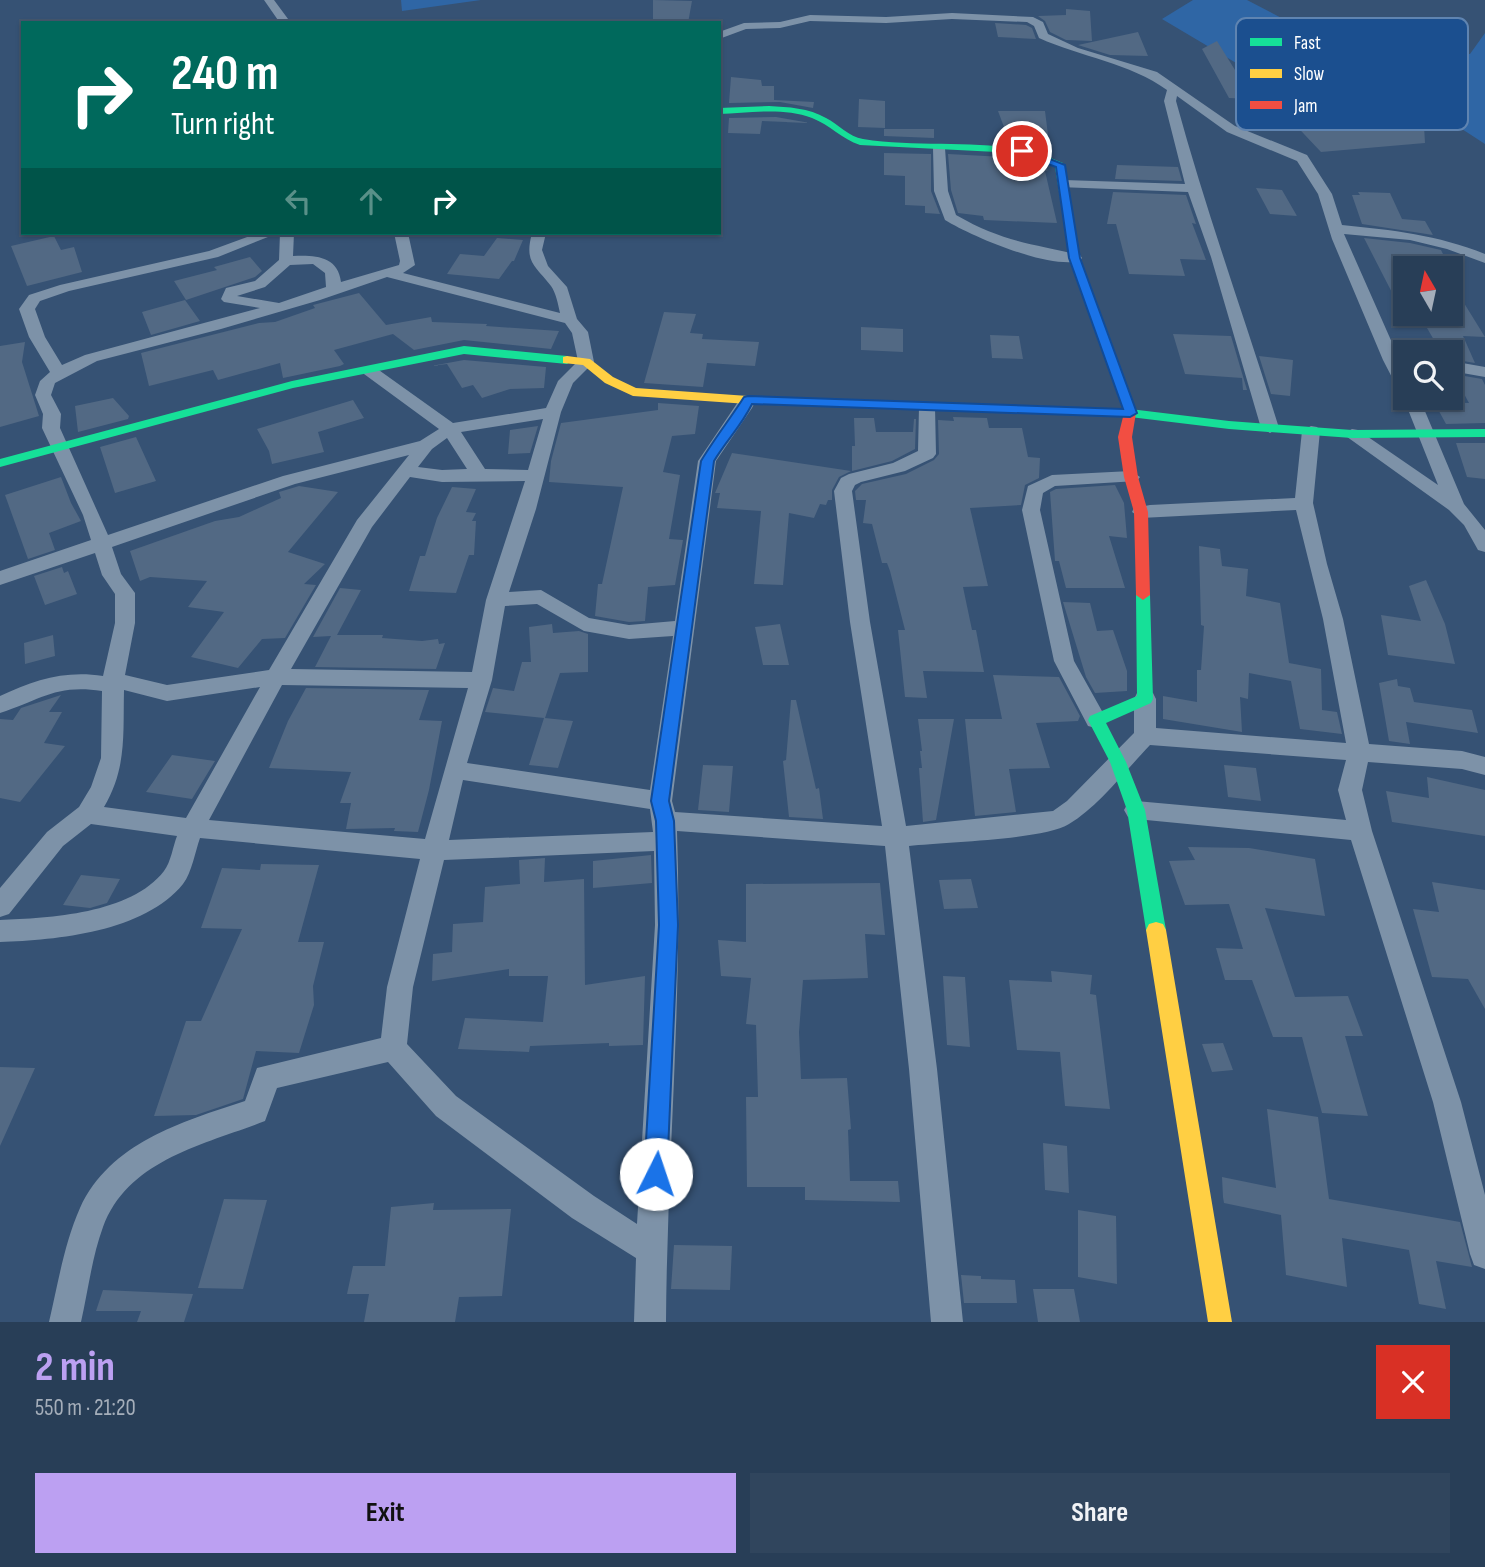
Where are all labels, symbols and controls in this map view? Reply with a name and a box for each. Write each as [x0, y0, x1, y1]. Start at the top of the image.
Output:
legend [1236, 18, 1468, 130]
text: Fast [1294, 32, 1321, 55]
text: 240 m [171, 45, 279, 104]
icon: right [56, 49, 147, 140]
text: Slow [1294, 63, 1324, 86]
text: Jam [1293, 95, 1317, 118]
text: Turn right [171, 105, 275, 144]
pin [992, 121, 1052, 181]
icon: arrive [1003, 132, 1041, 170]
icon: left [279, 182, 317, 220]
icon: ahead [352, 182, 390, 220]
icon: right [425, 182, 463, 220]
north arrow [1393, 256, 1463, 326]
map controls [1393, 256, 1463, 410]
button: search [1393, 340, 1463, 410]
position arrow [619, 1137, 693, 1211]
text: 2 min [35, 1342, 115, 1393]
button: close [1376, 1345, 1450, 1419]
text: 550 m · 21:20 [35, 1394, 136, 1422]
button: Exit [35, 1473, 736, 1553]
button: Share [750, 1473, 1450, 1553]

